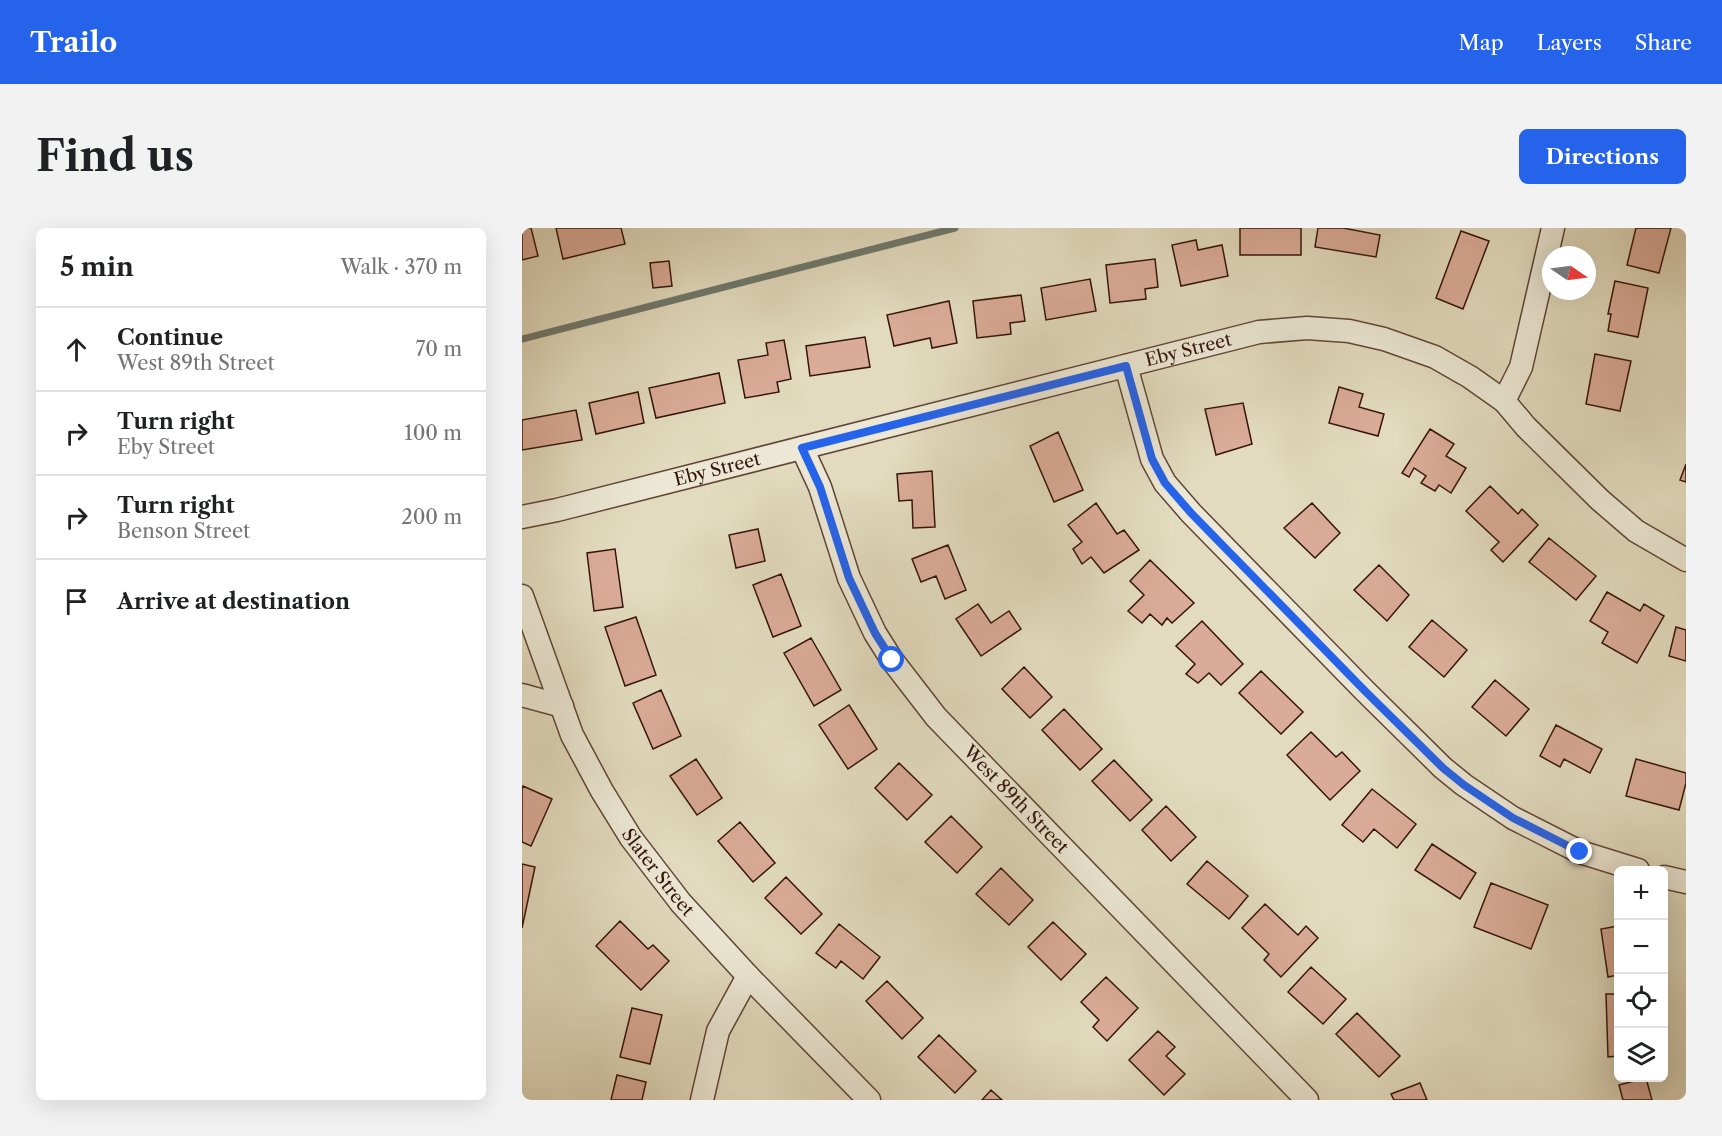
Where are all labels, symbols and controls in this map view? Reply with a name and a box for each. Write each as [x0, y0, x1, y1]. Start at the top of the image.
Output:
text: Trailo [30, 25, 117, 59]
text: Map [1459, 30, 1504, 55]
text: Layers [1537, 30, 1602, 55]
text: Share [1635, 30, 1692, 55]
button: Directions [1519, 129, 1686, 184]
text: Find us [36, 130, 194, 182]
north arrow [1542, 246, 1596, 300]
text: 5 min [60, 251, 134, 283]
text: Walk · 370 m [340, 255, 462, 279]
text: Continue [117, 324, 223, 351]
street label: Eby Street [1143, 328, 1234, 371]
icon: ahead [60, 333, 93, 366]
text: 70 m [416, 337, 462, 361]
text: West 89th Street [117, 351, 275, 375]
text: Turn right [117, 408, 235, 435]
icon: right [60, 417, 93, 450]
text: 100 m [404, 421, 462, 445]
text: Eby Street [117, 435, 215, 459]
street label: Eby Street [672, 448, 763, 491]
text: Turn right [117, 492, 235, 519]
icon: right [60, 501, 93, 534]
text: 200 m [401, 505, 462, 529]
text: Benson Street [117, 519, 250, 543]
icon: arrive [60, 585, 93, 618]
text: Arrive at destination [117, 588, 350, 615]
route start [878, 646, 904, 672]
street label: West 89th Street [958, 740, 1074, 859]
street label: Slater Street [617, 824, 699, 921]
route end [1566, 838, 1592, 864]
map controls [1614, 866, 1668, 1082]
button: + [1614, 866, 1668, 920]
button: − [1614, 920, 1668, 974]
button: locate [1614, 974, 1668, 1028]
button: layers [1614, 1028, 1668, 1082]

